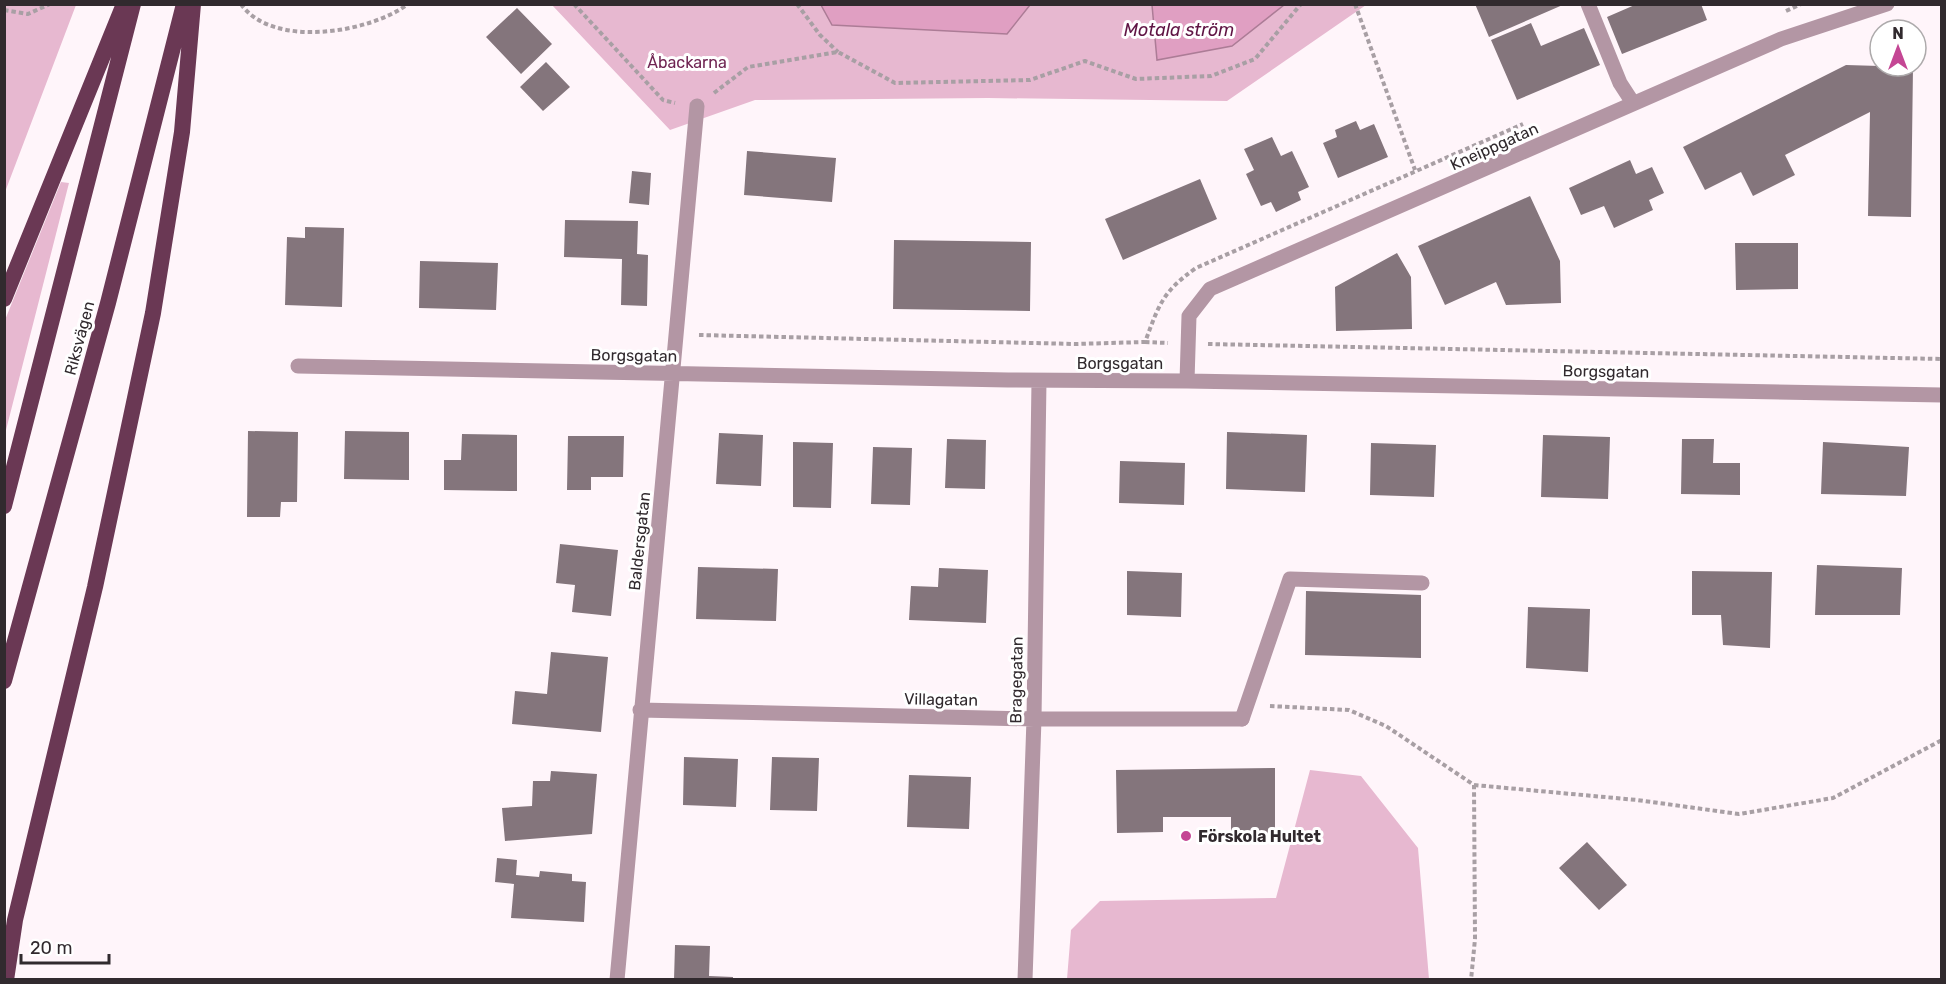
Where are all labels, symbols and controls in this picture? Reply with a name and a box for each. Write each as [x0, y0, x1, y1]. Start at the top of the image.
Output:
north arrow [1868, 18, 1928, 78]
water label: Motala ström [1124, 19, 1234, 41]
text: N [1892, 24, 1904, 43]
park label: Åbackarna [647, 53, 727, 72]
street label: Kneippgatan [1447, 119, 1541, 174]
street label: Riksvägen [60, 299, 98, 377]
street label: Borgsgatan [591, 345, 677, 366]
street label: Borgsgatan [1077, 354, 1163, 373]
street label: Borgsgatan [1563, 361, 1649, 382]
street label: Baldersgatan [625, 491, 654, 591]
street label: Bragegatan [1006, 636, 1027, 724]
street label: Villagatan [904, 689, 978, 710]
place label: Förskola Hultet [1198, 827, 1322, 846]
marker: Förskola Hultet [1179, 829, 1193, 843]
scale bar [21, 927, 110, 965]
text: 20 m [30, 937, 72, 959]

